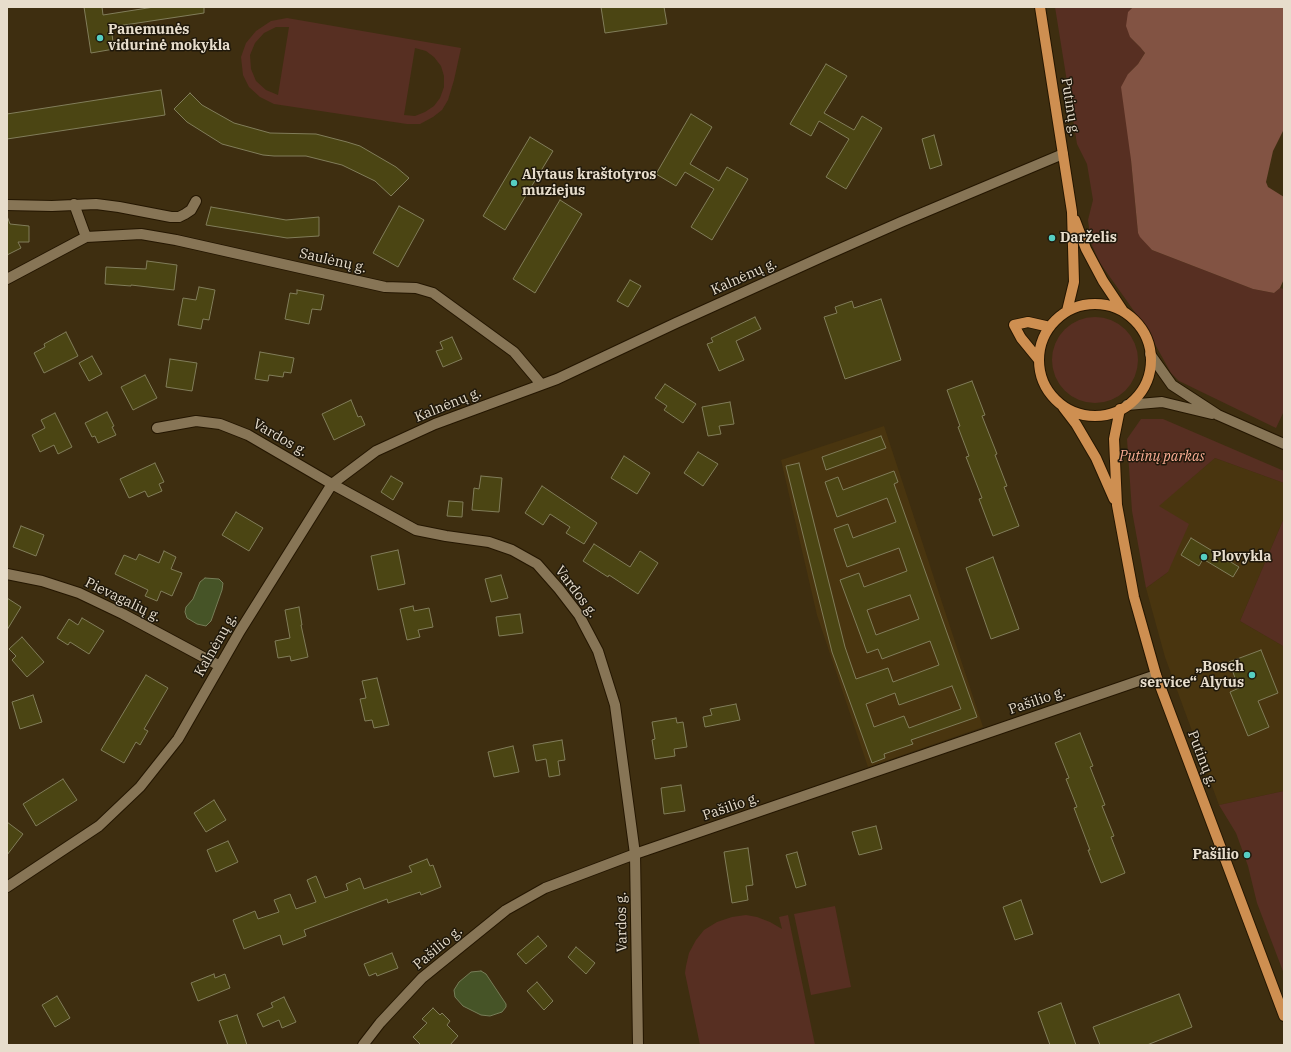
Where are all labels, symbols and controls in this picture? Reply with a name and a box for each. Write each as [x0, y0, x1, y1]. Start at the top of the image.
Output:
place label: Panemunės vidurinė mokykla [108, 22, 230, 54]
marker: Panemunės vidurinė mokykla [95, 33, 105, 43]
street label: Putinų g. [1057, 76, 1083, 138]
place label: Alytaus kraštotyros muziejus [522, 167, 656, 200]
marker: Alytaus kraštotyros muziejus [509, 178, 519, 188]
place label: Darželis [1060, 230, 1117, 246]
marker: Darželis [1047, 233, 1057, 243]
street label: Saulėnų g. [298, 245, 368, 277]
street label: Kalnėnų g. [708, 255, 780, 299]
street label: Kalnėnų g. [412, 384, 484, 426]
street label: Vardos g. [250, 416, 310, 460]
park label: Putinų parkas [1119, 449, 1205, 465]
place label: Plovykla [1212, 549, 1271, 565]
marker: Plovykla [1199, 552, 1209, 562]
street label: Vardos g. [551, 563, 601, 621]
street label: Pievagalių g. [82, 574, 164, 626]
street label: Kalnėnų g. [191, 610, 241, 680]
place label: „Bosch service“ Alytus [1140, 659, 1244, 692]
marker: „Bosch service“ Alytus [1247, 670, 1257, 680]
street label: Pašilio g. [1007, 683, 1067, 719]
street label: Putinų g. [1184, 728, 1220, 790]
street label: Pašilio g. [701, 789, 761, 825]
place label: Pašilio [1192, 847, 1239, 863]
marker: Pašilio [1242, 850, 1252, 860]
street label: Vardos g. [613, 892, 631, 952]
street label: Pašilio g. [410, 923, 466, 973]

